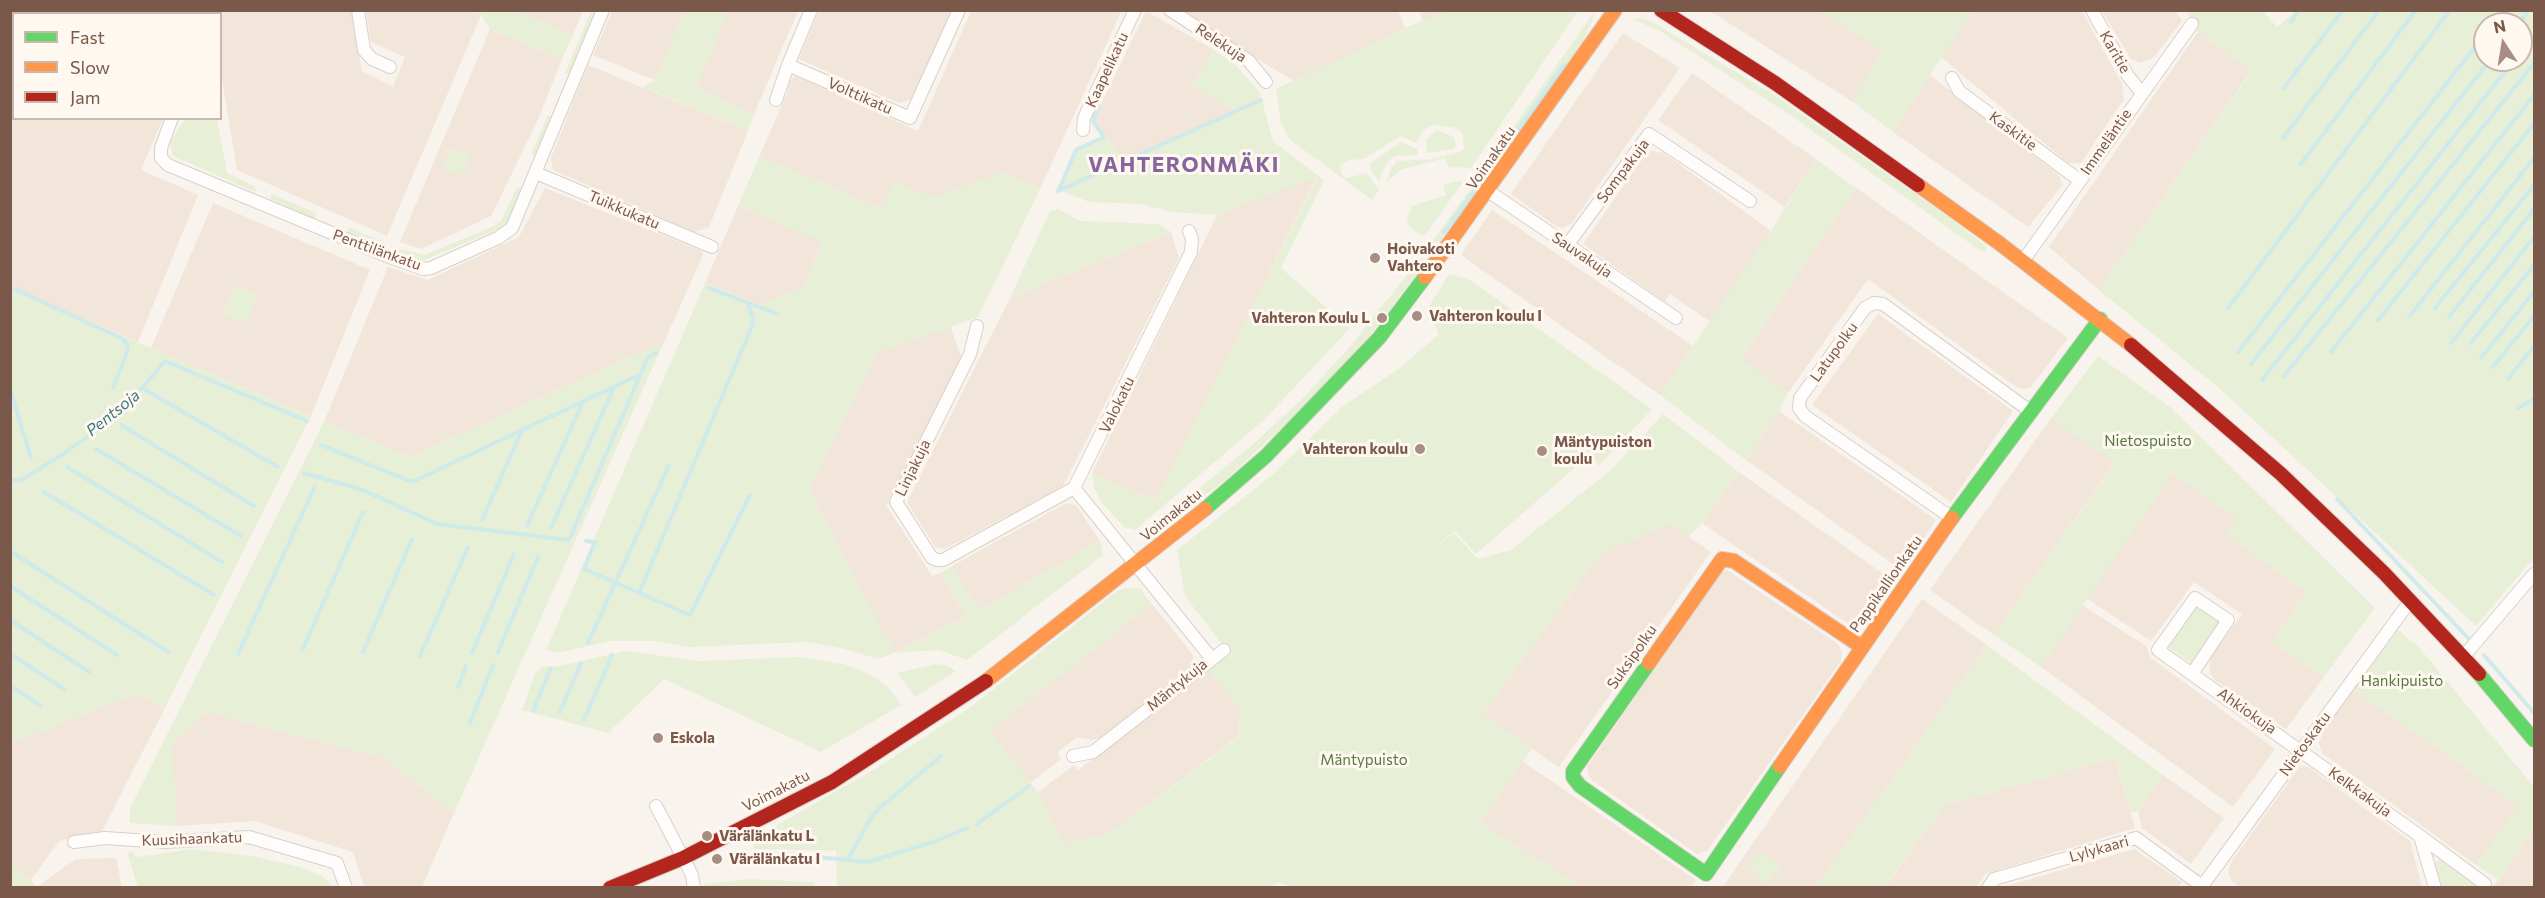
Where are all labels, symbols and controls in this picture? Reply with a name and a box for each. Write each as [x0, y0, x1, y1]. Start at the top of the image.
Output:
legend [12, 12, 222, 120]
north arrow [2473, 12, 2533, 72]
text: N [2492, 15, 2507, 36]
street label: Relekuja [1192, 20, 1250, 66]
text: Fast [70, 26, 105, 48]
street label: Karitie [2096, 28, 2134, 76]
street label: Kaapelikatu [1082, 30, 1132, 110]
text: Slow [70, 56, 110, 78]
street label: Volttikatu [825, 74, 895, 118]
text: Jam [70, 86, 100, 108]
street label: Immeläntie [2077, 106, 2135, 178]
street label: Kaskitie [1986, 108, 2040, 154]
street label: Voimakatu [1463, 123, 1519, 193]
street label: Sompakuja [1593, 135, 1653, 207]
district label: VAHTERONMÄKI [1088, 152, 1280, 178]
street label: Tuikkukatu [586, 187, 662, 233]
street label: Penttilänkatu [330, 226, 424, 274]
street label: Sauvakuja [1549, 228, 1615, 282]
place label: Hoivakoti Vahtero [1387, 240, 1455, 275]
marker: Hoivakoti Vahtero [1368, 251, 1382, 265]
place label: Vahteron koulu I [1429, 307, 1542, 325]
place label: Vahteron Koulu L [1251, 309, 1370, 327]
marker: Vahteron koulu I [1410, 309, 1424, 323]
marker: Vahteron Koulu L [1375, 311, 1389, 325]
street label: Latupolku [1806, 319, 1862, 385]
street label: Valokatu [1096, 374, 1138, 436]
water label: Pentsoja [82, 386, 144, 440]
park label: Nietospuisto [2104, 432, 2192, 450]
place label: Mäntypuiston koulu [1554, 433, 1652, 468]
street label: Linjakuja [892, 437, 934, 499]
place label: Vahteron koulu [1303, 440, 1408, 458]
marker: Vahteron koulu [1413, 442, 1427, 456]
marker: Mäntypuiston koulu [1535, 444, 1549, 458]
street label: Voimakatu [1137, 485, 1205, 545]
street label: Pappikallionkatu [1846, 532, 1926, 636]
street label: Suksipolku [1603, 621, 1661, 693]
street label: Mäntykuja [1143, 655, 1211, 715]
park label: Hankipuisto [2361, 672, 2443, 690]
street label: Ahkiokuja [2214, 684, 2280, 738]
street label: Nietoskatu [2276, 708, 2334, 780]
place label: Eskola [670, 729, 715, 747]
marker: Eskola [651, 731, 665, 745]
park label: Mäntypuisto [1320, 751, 1408, 769]
street label: Kelkkakuja [2325, 763, 2395, 821]
street label: Voimakatu [739, 766, 813, 816]
place label: Värälänkatu L [719, 827, 814, 845]
street label: Kuusihaankatu [141, 828, 243, 850]
marker: Värälänkatu L [700, 829, 714, 843]
street label: Lylykaari [2067, 832, 2131, 866]
place label: Värälänkatu I [729, 850, 820, 868]
marker: Värälänkatu I [710, 852, 724, 866]

